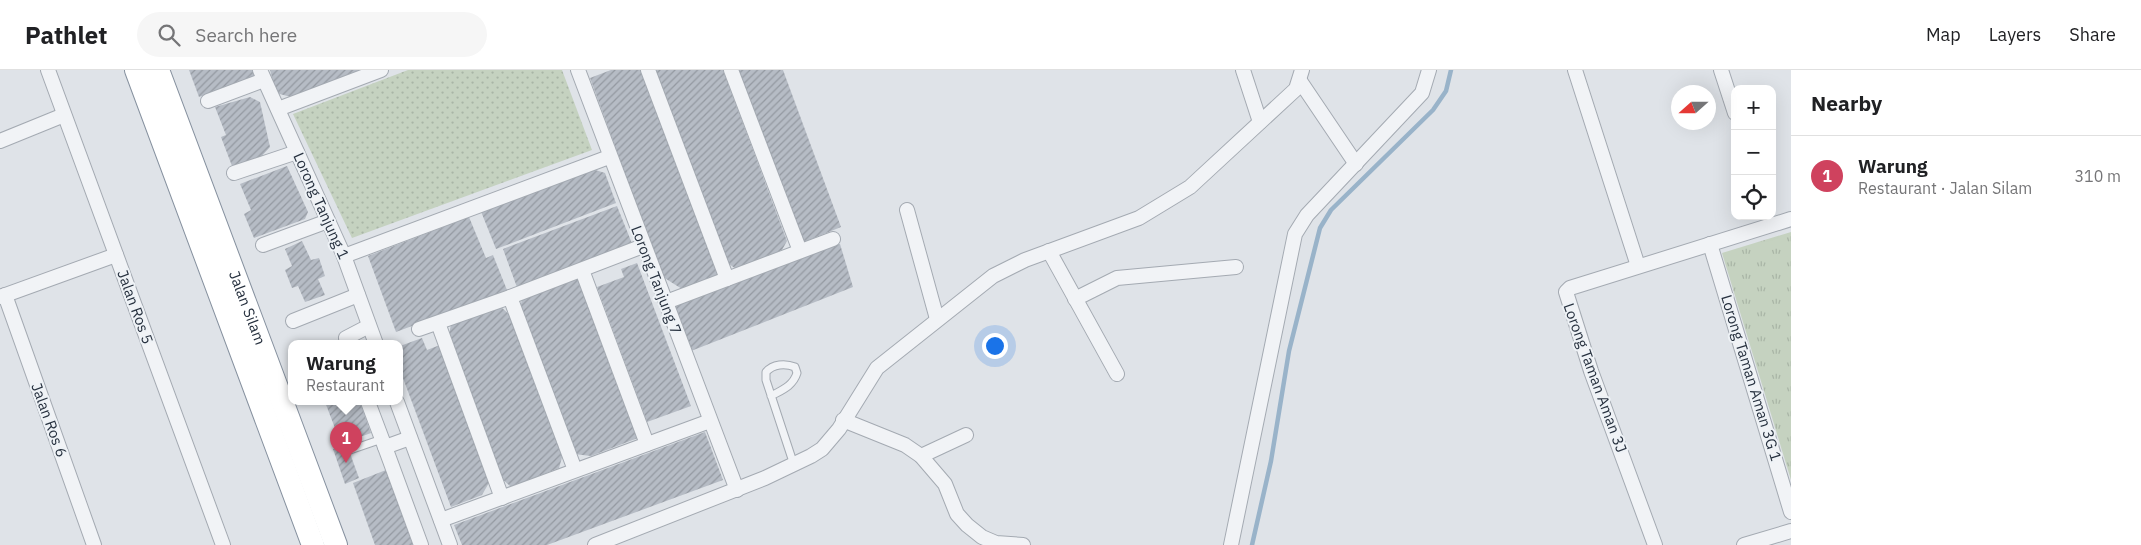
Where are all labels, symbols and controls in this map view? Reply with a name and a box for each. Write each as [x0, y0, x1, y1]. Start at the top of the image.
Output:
search box [137, 12, 487, 57]
text: Pathlet [25, 19, 107, 51]
icon: search [155, 21, 183, 49]
text: Search here [195, 23, 297, 47]
text: Map [1926, 23, 1961, 46]
text: Layers [1989, 23, 2041, 46]
text: Share [2069, 23, 2116, 46]
north arrow [1671, 85, 1716, 130]
map controls [1731, 85, 1776, 220]
button: + [1731, 85, 1776, 130]
text: Nearby [1811, 89, 1882, 117]
button: − [1731, 130, 1776, 175]
street label: Lorong Tanjung 1 [289, 149, 354, 262]
text: Warung [1858, 154, 1928, 178]
text: 1 [1822, 166, 1832, 186]
text: 310 m [2074, 166, 2121, 186]
button: locate [1731, 175, 1776, 220]
text: Restaurant · Jalan Silam [1858, 178, 2032, 198]
street label: Lorong Tanjung 7 [627, 223, 686, 337]
street label: Jalan Ros 5 [113, 267, 158, 346]
street label: Jalan Silam [225, 268, 270, 347]
street label: Lorong Taman Aman 3G 1 [1717, 292, 1786, 463]
street label: Lorong Taman Aman 3J [1560, 300, 1631, 455]
your location [982, 333, 1008, 359]
popup [288, 340, 403, 405]
text: Warung [306, 351, 376, 375]
text: Restaurant [306, 375, 385, 395]
street label: Jalan Ros 6 [27, 380, 72, 459]
pin: 1 [330, 422, 362, 463]

